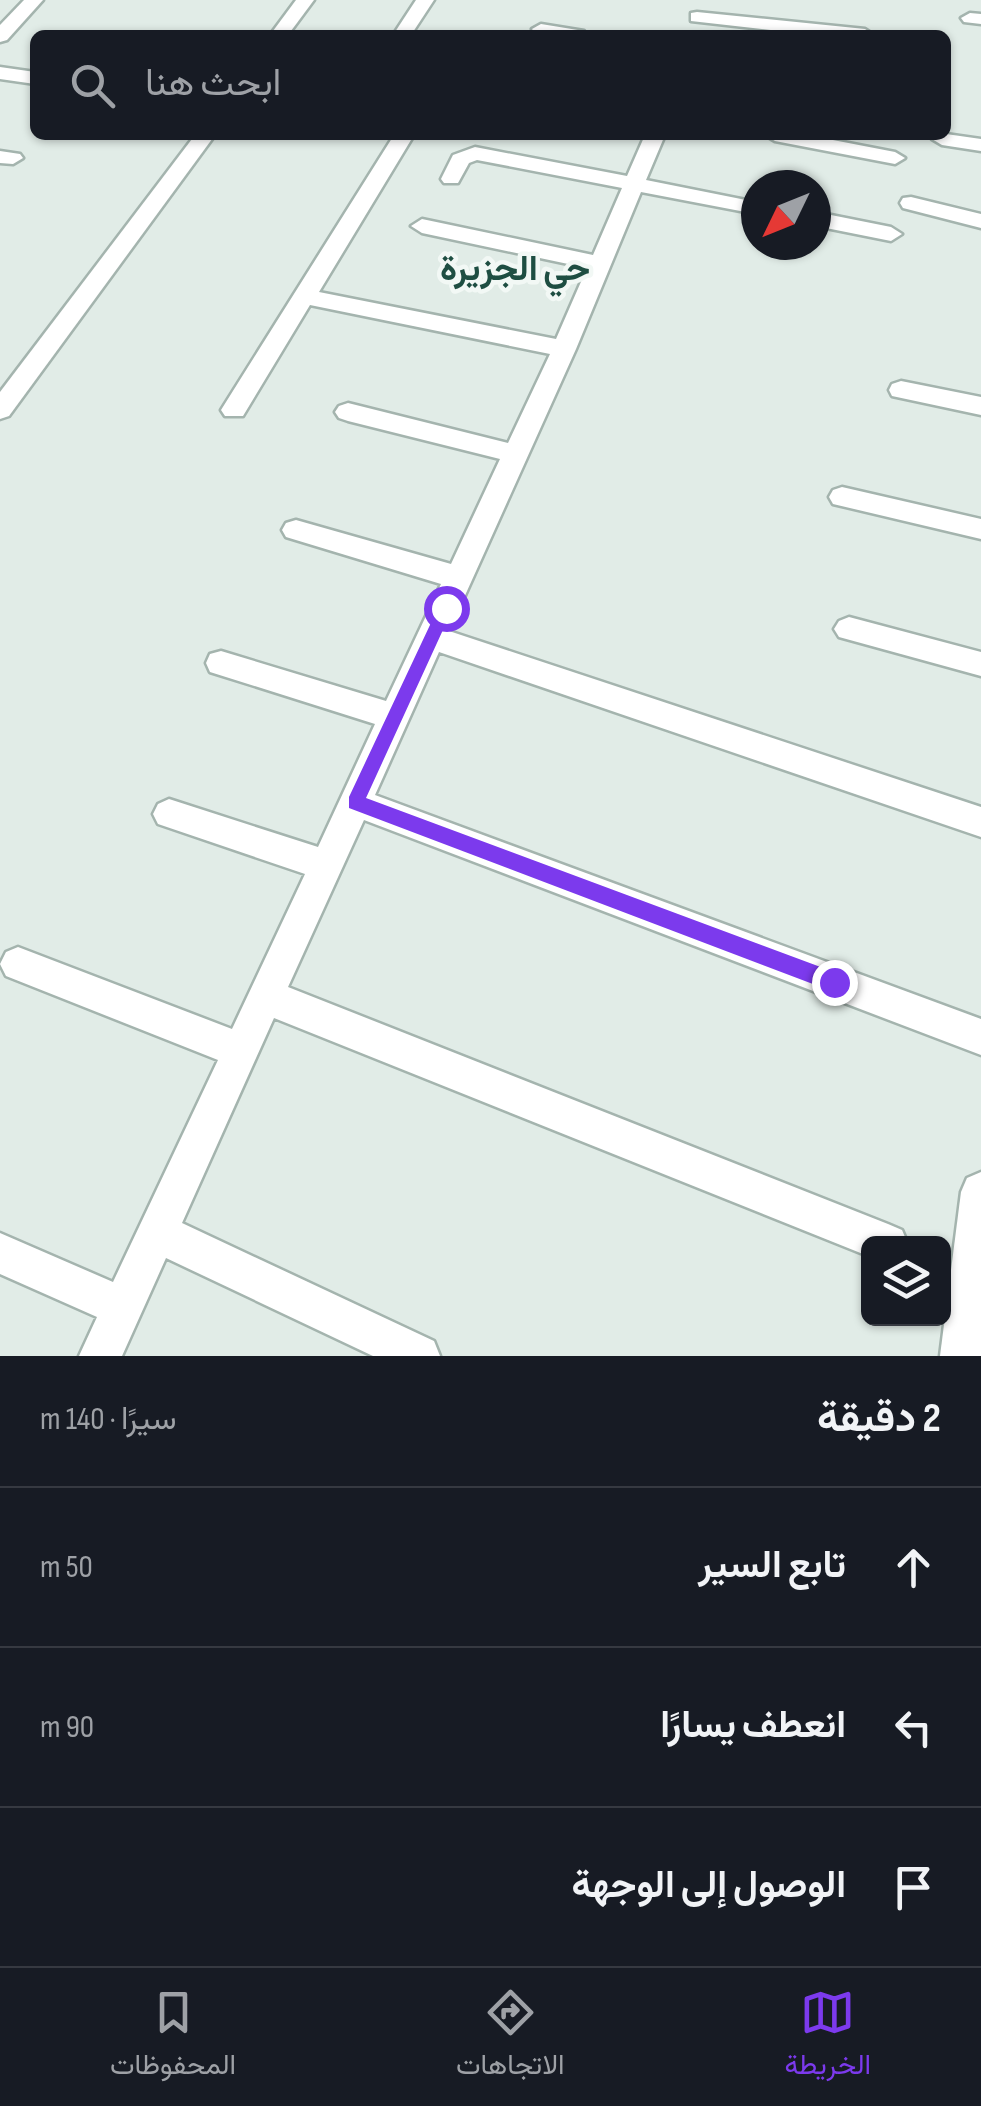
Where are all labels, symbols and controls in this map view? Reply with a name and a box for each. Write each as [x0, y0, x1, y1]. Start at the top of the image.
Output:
search box [30, 30, 951, 140]
icon: search [65, 58, 120, 113]
text: ابحث هنا [145, 61, 281, 106]
north arrow [741, 170, 831, 260]
district label: حي الجزيرة [440, 248, 590, 297]
route start [424, 586, 470, 632]
route end [812, 960, 858, 1006]
map controls [861, 1236, 951, 1326]
button: layers [861, 1236, 951, 1326]
text: 2 دقيقة [817, 1393, 941, 1444]
text: سيرًا · 140 m [40, 1400, 177, 1439]
icon: ahead [886, 1540, 941, 1595]
text: تابع السير [698, 1543, 846, 1588]
text: 50 m [40, 1548, 93, 1587]
icon: left [886, 1700, 941, 1755]
text: انعطف يسارًا [660, 1703, 846, 1748]
text: 90 m [40, 1708, 94, 1747]
icon: arrive [886, 1860, 941, 1915]
text: الوصول إلى الوجهة [571, 1863, 846, 1908]
tab: المحفوظات [110, 1985, 236, 2089]
tab: الاتجاهات [456, 1985, 565, 2089]
tab: الخريطة [784, 1985, 871, 2089]

